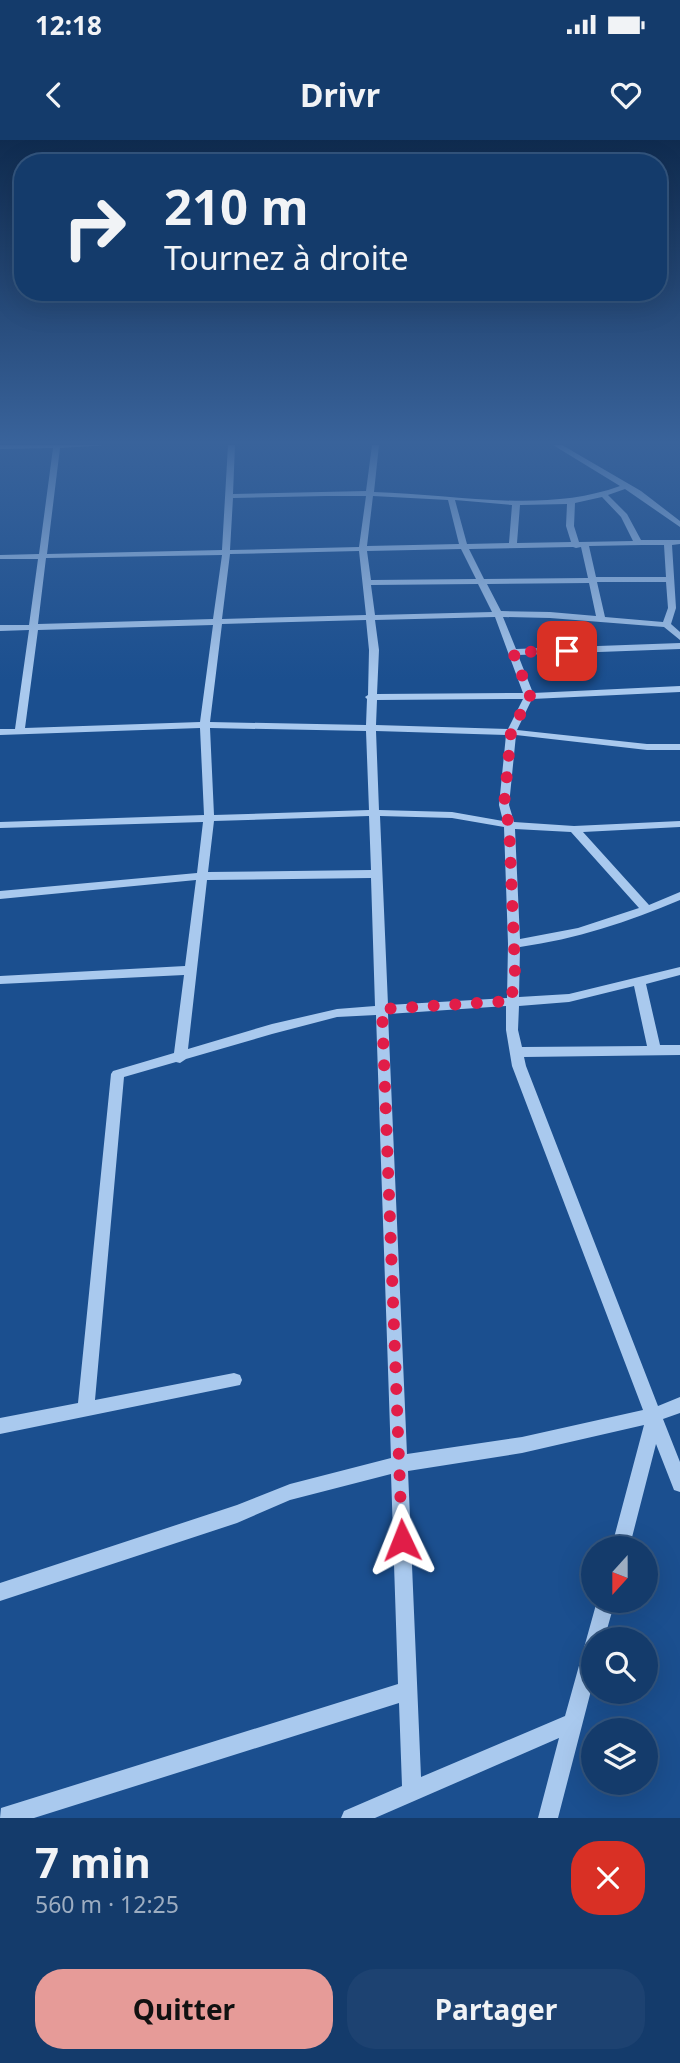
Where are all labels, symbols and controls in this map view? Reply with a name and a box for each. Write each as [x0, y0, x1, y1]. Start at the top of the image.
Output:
text: 12:18 [35, 7, 102, 43]
text: Drivr [300, 73, 380, 116]
icon: back [35, 76, 73, 114]
icon: heart [607, 76, 645, 114]
text: 210 m [164, 173, 309, 239]
icon: right [49, 182, 140, 273]
text: Tournez à droite [164, 236, 409, 279]
pin [537, 621, 597, 681]
icon: arrive [548, 632, 586, 670]
position arrow [365, 1503, 439, 1577]
north arrow [581, 1536, 658, 1614]
map controls [581, 1536, 658, 1795]
button: search [581, 1627, 658, 1704]
button: layers [581, 1718, 658, 1795]
text: 7 min [35, 1833, 151, 1890]
button: close [571, 1841, 645, 1915]
text: 560 m · 12:25 [35, 1888, 179, 1920]
button: Quitter [35, 1969, 333, 2049]
button: Partager [347, 1969, 645, 2049]

